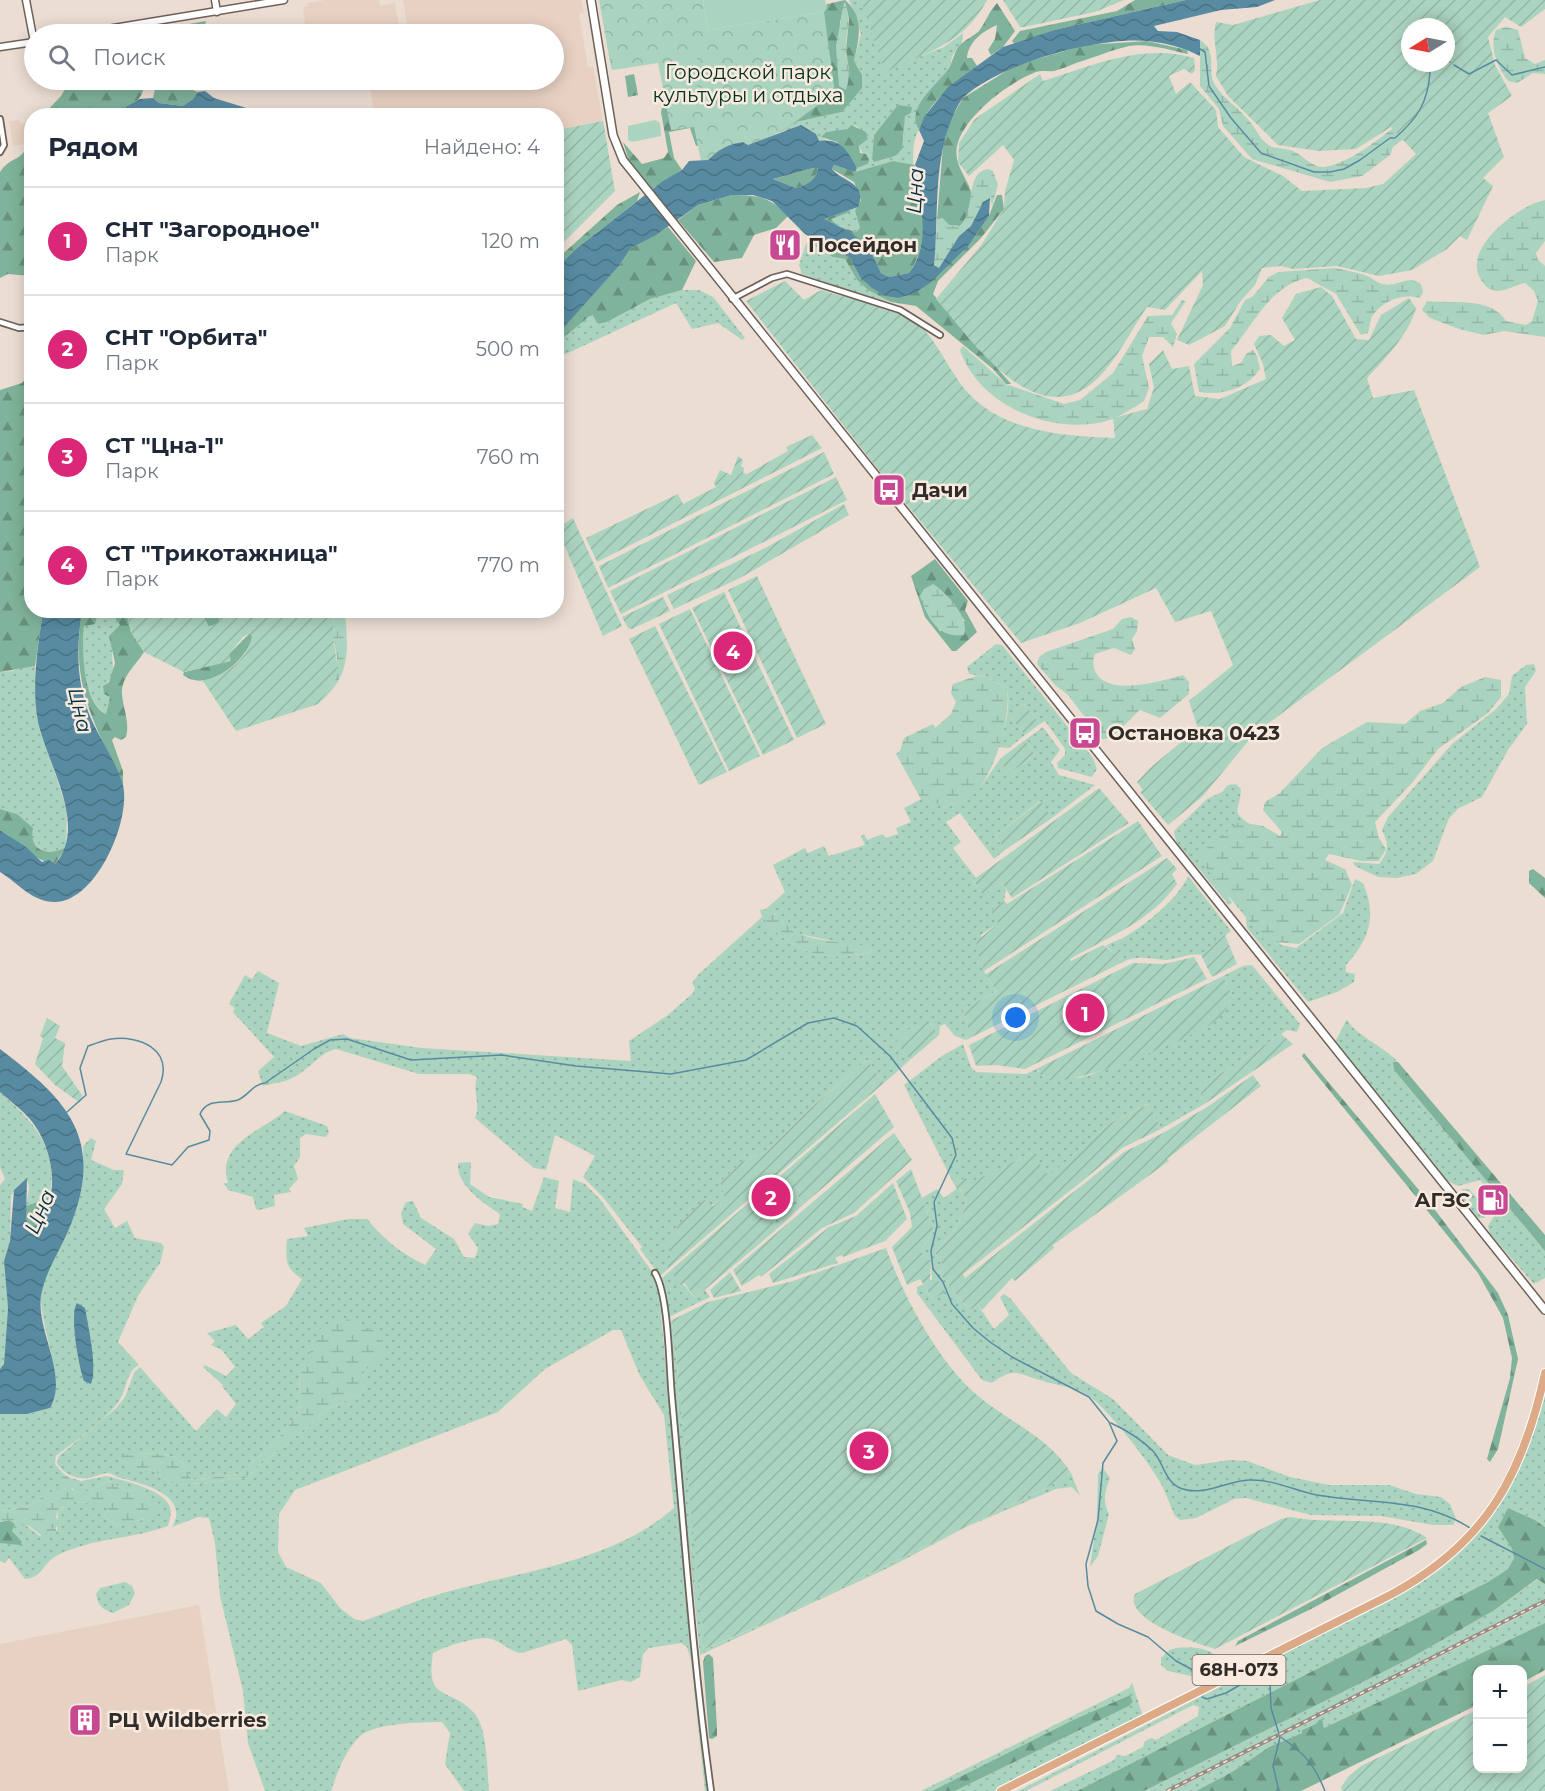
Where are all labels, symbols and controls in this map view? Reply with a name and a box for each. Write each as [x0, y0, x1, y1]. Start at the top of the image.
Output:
north arrow [1401, 18, 1455, 72]
search box [24, 24, 564, 90]
icon: search [45, 41, 78, 74]
text: Поиск [93, 44, 165, 71]
park label: Городской парк культуры и отдыха [653, 60, 843, 107]
text: Рядом [48, 131, 139, 163]
text: Найдено: 4 [424, 135, 540, 159]
water label: Цна [901, 167, 928, 215]
text: СНТ "Загородное" [105, 216, 320, 243]
restaurant icon: Посейдон [767, 227, 803, 263]
text: 1 [64, 229, 71, 253]
text: 120 m [482, 229, 540, 253]
place label: Посейдон [808, 233, 917, 257]
text: Парк [105, 243, 159, 267]
text: CНТ "Орбита" [105, 324, 267, 351]
text: 2 [62, 337, 73, 361]
text: 500 m [476, 337, 540, 361]
text: Парк [105, 351, 159, 375]
text: СТ "Цна-1" [105, 432, 224, 459]
text: 3 [62, 445, 73, 469]
text: 760 m [477, 445, 540, 469]
text: Парк [105, 459, 159, 483]
bus stop icon: Дачи [871, 472, 907, 508]
place label: Дачи [912, 478, 968, 502]
text: СТ "Трикотажница" [105, 540, 338, 567]
text: 4 [61, 553, 74, 577]
text: 770 m [477, 553, 540, 577]
text: Парк [105, 567, 159, 591]
pin: 4 [714, 628, 752, 674]
water label: Цна [63, 685, 98, 735]
bus stop icon: Остановка 0423 [1067, 715, 1103, 751]
place label: Остановка 0423 [1108, 721, 1280, 745]
pin: 1 [1066, 990, 1104, 1036]
your location [1001, 1003, 1030, 1032]
pin: 2 [752, 1174, 790, 1220]
fuel station icon: АГЗС [1475, 1182, 1511, 1218]
water label: Цна [19, 1186, 60, 1238]
place label: АГЗС [1415, 1188, 1470, 1212]
pin: 3 [850, 1428, 888, 1474]
road number: 68Н-073 [1192, 1655, 1286, 1685]
map controls [1473, 1665, 1527, 1773]
button: + [1473, 1665, 1527, 1719]
building icon: РЦ Wildberries [67, 1702, 103, 1738]
place label: РЦ Wildberries [108, 1708, 267, 1732]
button: − [1473, 1719, 1527, 1773]

